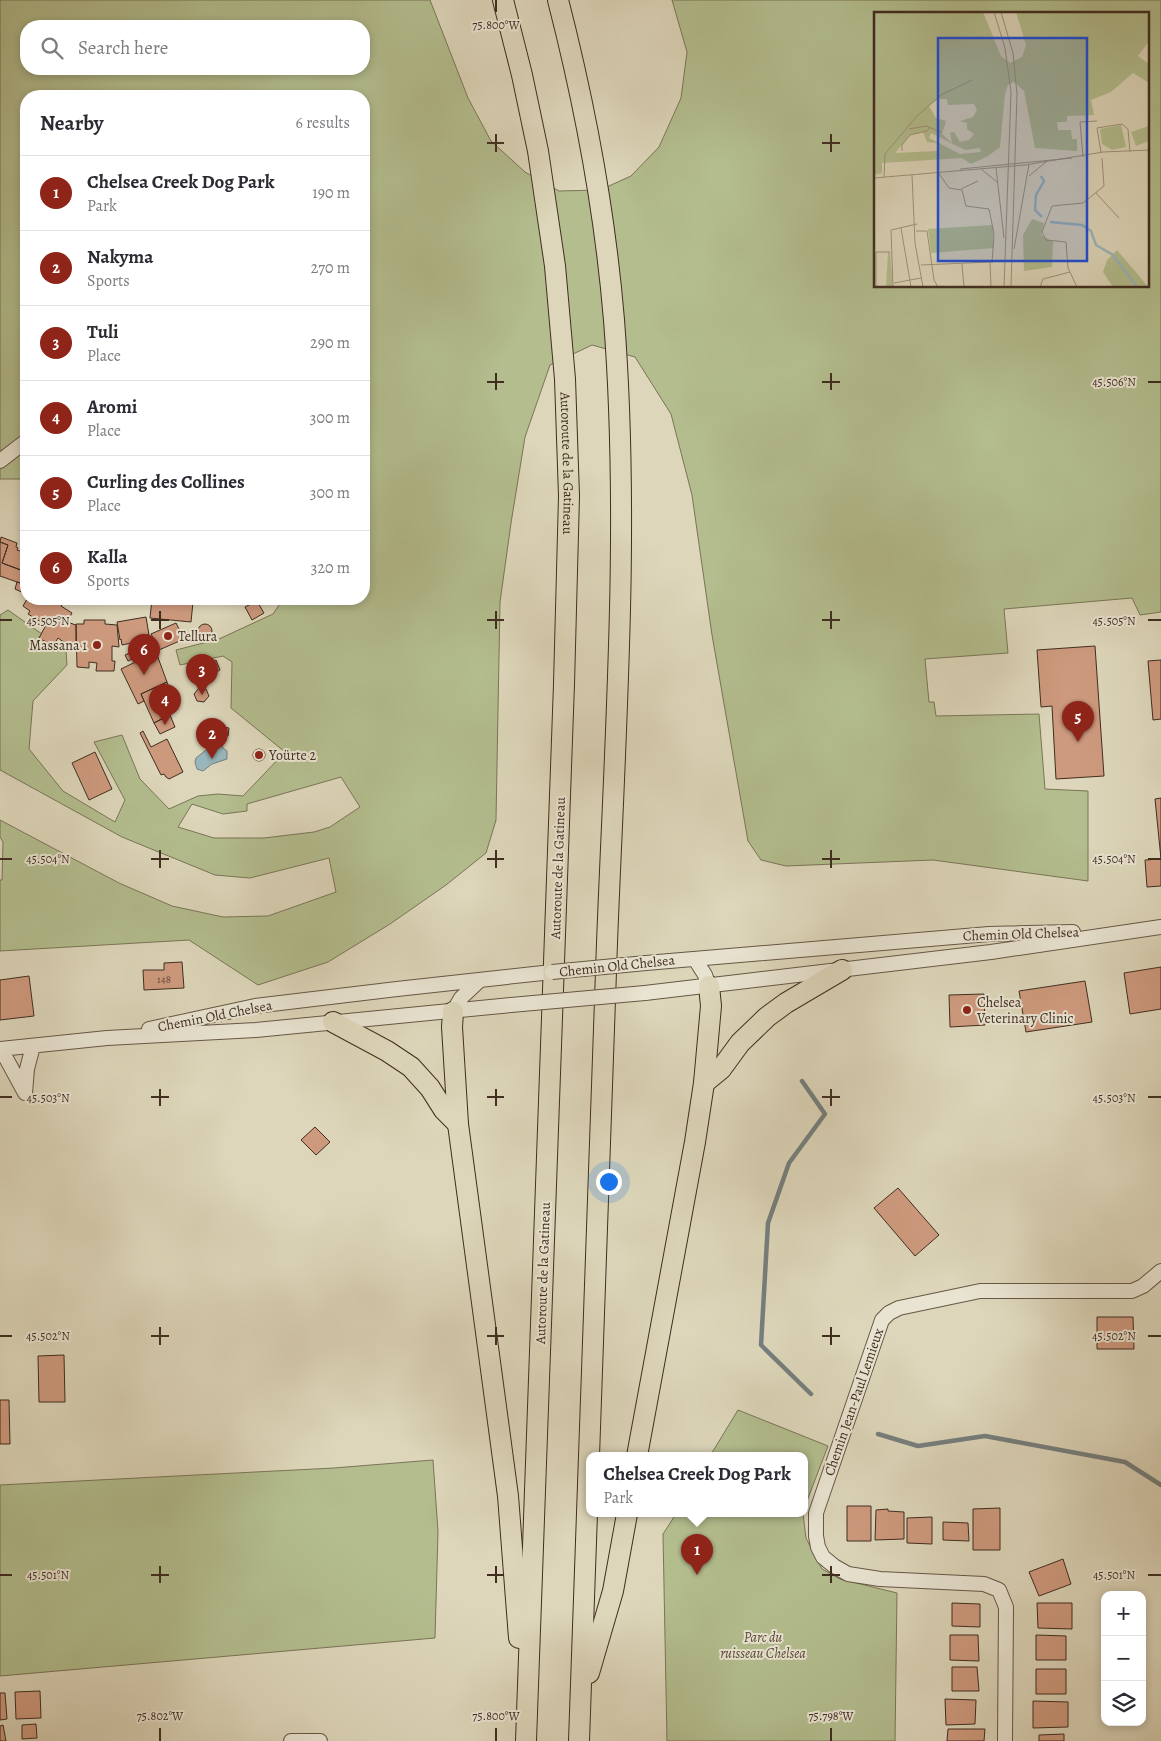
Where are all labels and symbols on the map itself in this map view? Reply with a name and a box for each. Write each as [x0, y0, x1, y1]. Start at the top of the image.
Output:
inset map [874, 12, 1148, 288]
text: 75.800°W [472, 17, 520, 33]
text: 45.506°N [1092, 374, 1136, 390]
street label: Autoroute de la Gatineau [556, 391, 579, 535]
text: 45.505°N [26, 613, 70, 629]
text: 45.505°N [1092, 613, 1136, 629]
place label: Tellura [178, 627, 218, 646]
marker: Tellura [162, 630, 174, 642]
pin: 6 [128, 634, 160, 675]
place label: Massana 1 [29, 636, 87, 655]
marker: Massana 1 [91, 639, 103, 651]
pin: 3 [186, 654, 218, 695]
pin: 4 [149, 684, 181, 725]
pin: 5 [1062, 701, 1094, 742]
pin: 2 [196, 718, 228, 759]
place label: Yoürte 2 [268, 746, 317, 765]
marker: Yoürte 2 [253, 749, 265, 761]
street label: Autoroute de la Gatineau [546, 796, 570, 940]
text: 45.504°N [26, 851, 70, 867]
text: 45.504°N [1092, 851, 1136, 867]
street label: Chemin Old Chelsea [963, 922, 1080, 946]
street label: Chemin Old Chelsea [558, 950, 676, 982]
house number: 148 [157, 972, 171, 987]
place label: Chelsea Veterinary Clinic [976, 993, 1073, 1028]
street label: Chemin Old Chelsea [156, 995, 274, 1036]
marker: Chelsea Veterinary Clinic [961, 1004, 973, 1016]
text: 45.503°N [26, 1090, 70, 1106]
text: 45.503°N [1092, 1090, 1136, 1106]
your location [596, 1169, 622, 1195]
street label: Autoroute de la Gatineau [531, 1201, 555, 1345]
street label: Chemin Jean-Paul Lemieux [820, 1325, 888, 1478]
text: 45.502°N [26, 1328, 70, 1344]
text: 45.502°N [1092, 1328, 1136, 1344]
pin: 1 [681, 1534, 713, 1575]
text: 45.501°N [27, 1567, 69, 1583]
text: 45.501°N [1093, 1567, 1135, 1583]
park label: Parc du ruisseau Chelsea [720, 1628, 806, 1663]
text: 75.802°W [137, 1708, 184, 1724]
text: 75.800°W [472, 1708, 520, 1724]
text: 75.798°W [809, 1708, 854, 1724]

